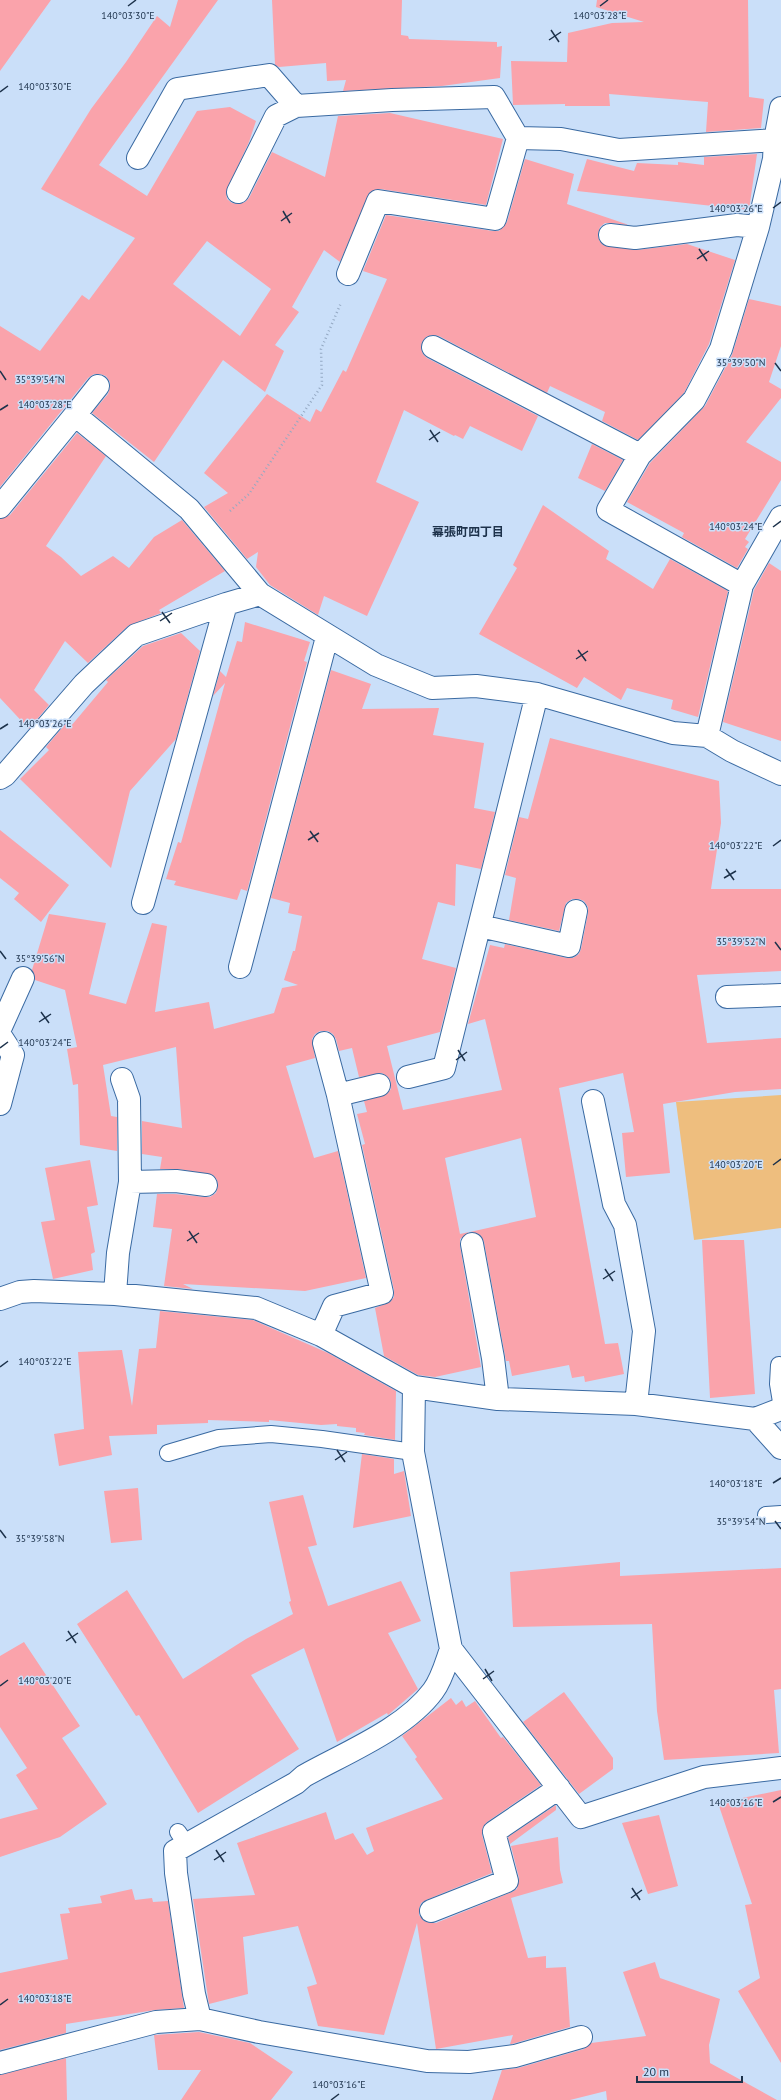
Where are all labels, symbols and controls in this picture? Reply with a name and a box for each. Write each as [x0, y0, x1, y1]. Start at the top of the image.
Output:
text: 140°03'30"E [101, 9, 155, 22]
text: 140°03'28"E [573, 9, 627, 22]
text: 140°03'30"E [18, 80, 72, 93]
text: 140°03'26"E [709, 202, 763, 215]
text: 35°39'50"N [716, 356, 766, 369]
text: 35°39'54"N [15, 373, 65, 386]
text: 140°03'28"E [18, 398, 72, 411]
text: 140°03'24"E [709, 520, 763, 533]
district label: 幕張町四丁目 [432, 524, 504, 539]
text: 140°03'26"E [18, 717, 72, 730]
text: 140°03'22"E [709, 839, 763, 852]
text: 35°39'52"N [716, 935, 766, 948]
text: 35°39'56"N [15, 952, 65, 965]
text: 140°03'24"E [18, 1036, 72, 1049]
text: 140°03'20"E [709, 1158, 763, 1171]
text: 140°03'22"E [18, 1355, 72, 1368]
text: 140°03'18"E [709, 1477, 763, 1490]
text: 35°39'54"N [716, 1515, 766, 1528]
text: 35°39'58"N [15, 1532, 65, 1545]
text: 140°03'20"E [18, 1674, 72, 1687]
text: 140°03'16"E [709, 1796, 763, 1809]
text: 140°03'18"E [18, 1992, 72, 2005]
scale bar [637, 2058, 742, 2084]
text: 20 m [643, 2064, 669, 2079]
text: 140°03'16"E [312, 2078, 366, 2091]

